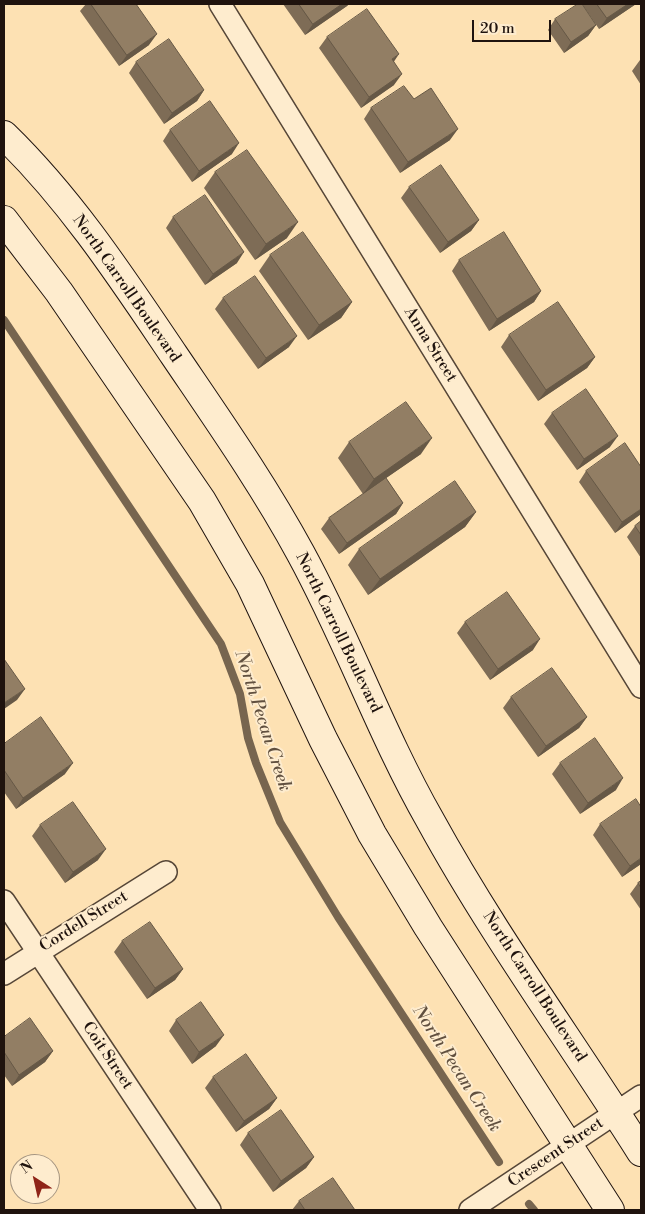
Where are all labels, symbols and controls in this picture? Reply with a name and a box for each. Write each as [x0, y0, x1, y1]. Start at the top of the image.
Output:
scale bar [475, 10, 554, 42]
text: 20 m [480, 19, 515, 38]
street label: North Carroll Boulevard [68, 212, 184, 366]
street label: Anna Street [399, 304, 461, 386]
street label: North Carroll Boulevard [291, 550, 385, 716]
water label: North Pecan Creek [229, 648, 295, 794]
street label: Cordell Street [36, 887, 132, 957]
street label: North Carroll Boulevard [478, 908, 590, 1066]
water label: North Pecan Creek [407, 1002, 505, 1136]
street label: Coit Street [77, 1019, 137, 1093]
street label: Crescent Street [505, 1114, 607, 1192]
north arrow [10, 1154, 60, 1204]
text: N [17, 1157, 37, 1178]

